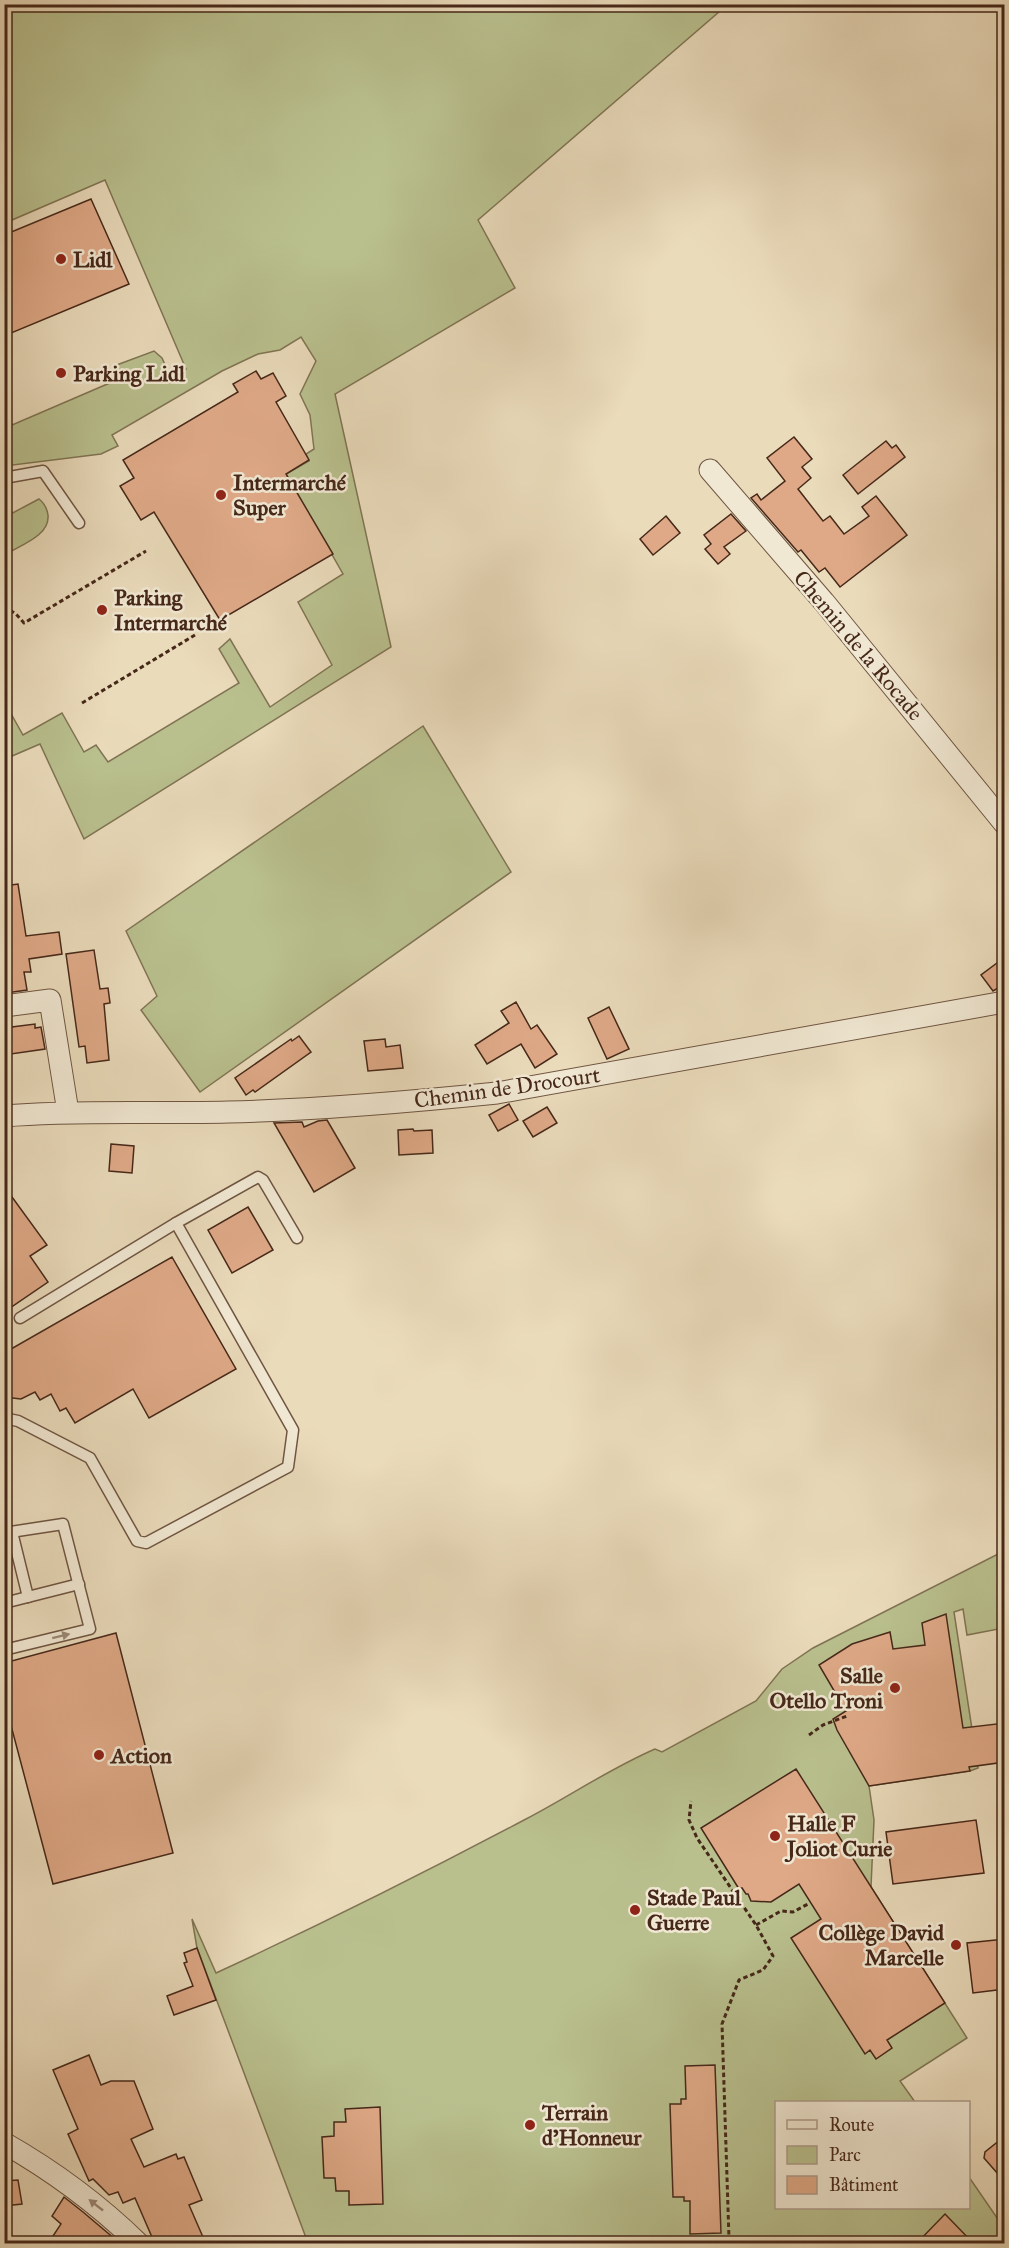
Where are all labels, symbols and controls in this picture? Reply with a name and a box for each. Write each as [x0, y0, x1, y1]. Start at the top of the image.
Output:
place label: Lidl [73, 246, 113, 273]
marker: Lidl [54, 252, 68, 266]
place label: Parking Lidl [73, 360, 186, 387]
marker: Parking Lidl [54, 366, 68, 380]
place label: Intermarché Super [233, 469, 347, 521]
marker: Intermarché Super [214, 488, 228, 502]
street label: Chemin de la Rocade [788, 565, 929, 726]
place label: Parking Intermarché [114, 584, 228, 636]
marker: Parking Intermarché [95, 603, 109, 617]
street label: Chemin de Drocourt [412, 1061, 602, 1114]
one-way arrow [52, 1630, 70, 1640]
place label: Salle Otello Troni [770, 1662, 884, 1714]
marker: Salle Otello Troni [888, 1681, 902, 1695]
place label: Action [109, 1742, 172, 1769]
marker: Action [92, 1748, 106, 1762]
place label: Halle F Joliot Curie [784, 1810, 892, 1863]
marker: Halle F Joliot Curie [768, 1829, 782, 1843]
place label: Stade Paul Guerre [647, 1884, 742, 1936]
marker: Stade Paul Guerre [628, 1903, 642, 1917]
place label: Collège David Marcelle [819, 1919, 945, 1971]
marker: Collège David Marcelle [949, 1938, 963, 1952]
place label: Terrain d'Honneur [541, 2099, 642, 2151]
legend [775, 2101, 970, 2209]
text: Route [829, 2114, 874, 2136]
marker: Terrain d'Honneur [523, 2118, 537, 2132]
text: Parc [829, 2144, 861, 2166]
text: Bâtiment [829, 2174, 899, 2196]
one-way arrow [88, 2199, 103, 2211]

